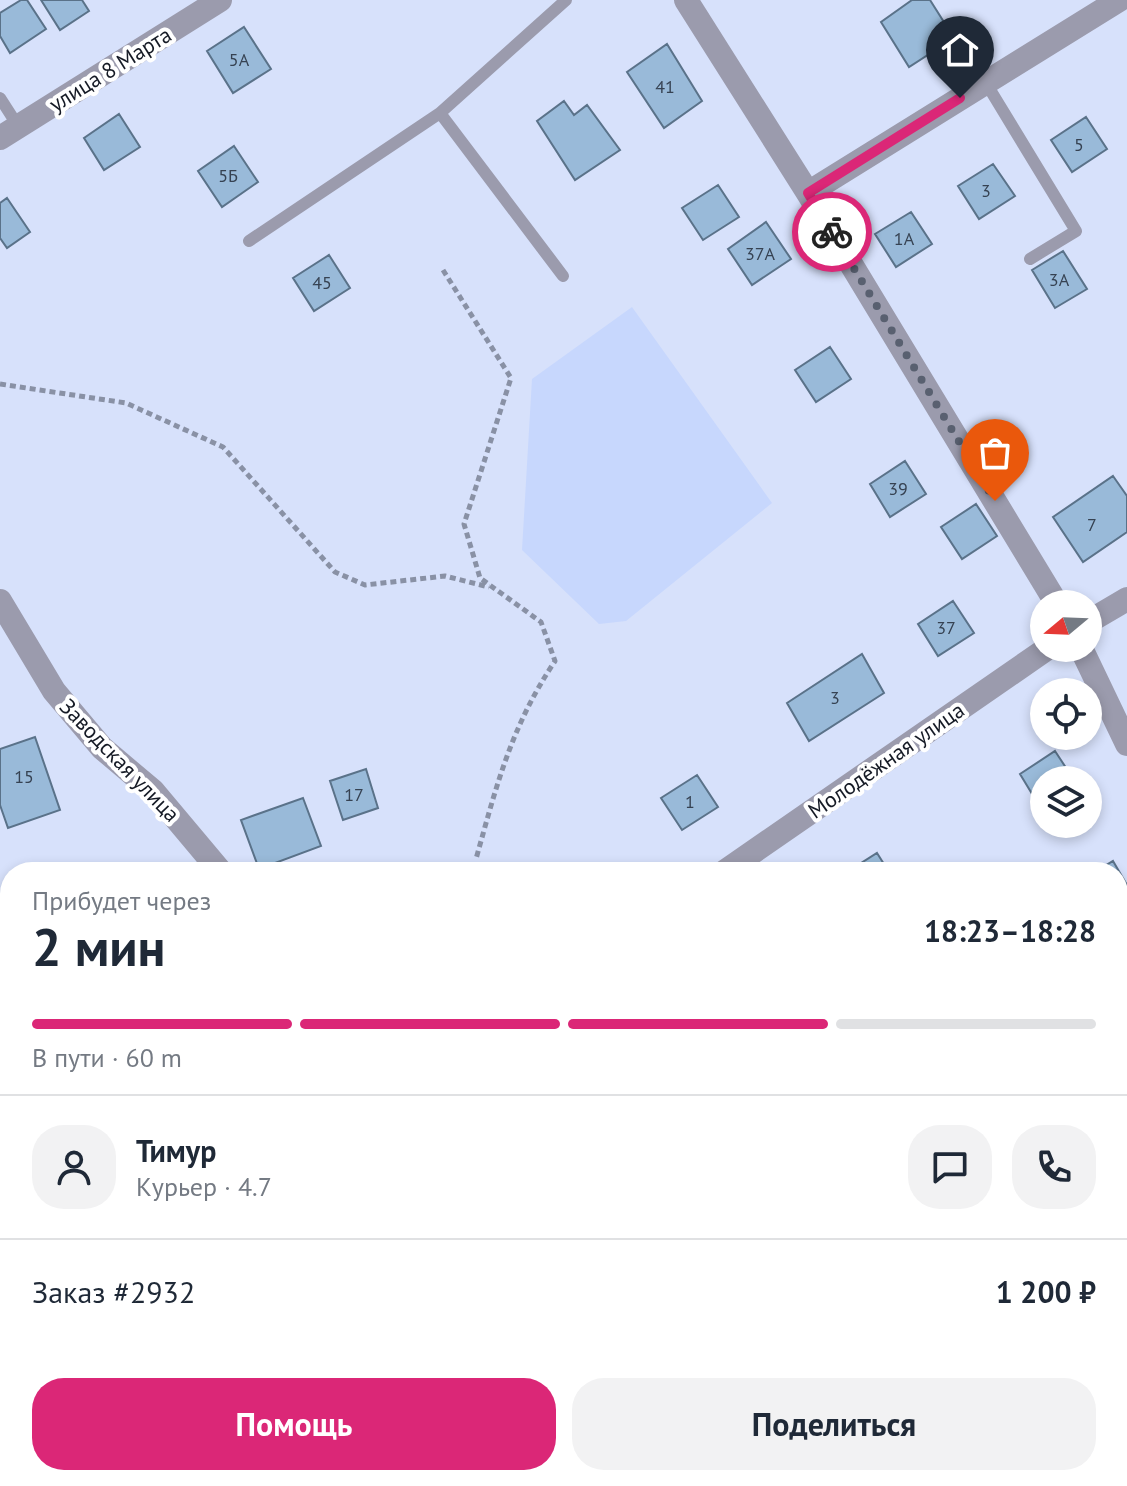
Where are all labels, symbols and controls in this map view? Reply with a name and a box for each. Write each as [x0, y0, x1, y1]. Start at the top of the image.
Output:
pin [926, 16, 994, 98]
street label: улица 8 Марта [44, 20, 176, 118]
icon: home [938, 28, 982, 72]
house number: 5А [229, 48, 250, 71]
house number: 41 [655, 75, 675, 98]
house number: 5 [1074, 133, 1084, 156]
house number: 5Б [218, 164, 238, 187]
house number: 3 [981, 179, 991, 202]
courier [792, 192, 872, 272]
icon: bike [810, 210, 854, 254]
house number: 1А [894, 227, 915, 250]
house number: 37А [745, 242, 776, 265]
house number: 3А [1049, 268, 1070, 291]
house number: 45 [312, 271, 332, 294]
pin [961, 419, 1029, 501]
icon: bag [973, 431, 1017, 475]
house number: 39 [888, 477, 908, 500]
house number: 7 [1087, 513, 1097, 536]
north arrow [1030, 590, 1102, 662]
map controls [1030, 590, 1102, 838]
house number: 37 [936, 616, 956, 639]
button: locate [1030, 678, 1102, 750]
house number: 3 [830, 686, 840, 709]
street label: Заводская улица [54, 692, 186, 828]
street label: Молодёжная улица [802, 696, 970, 824]
house number: 15 [14, 765, 34, 788]
button: layers [1030, 766, 1102, 838]
house number: 17 [344, 783, 364, 806]
house number: 1 [685, 790, 695, 813]
text: Прибудет через [32, 884, 211, 917]
text: 18:23–18:28 [924, 911, 1096, 950]
text: 2 мин [32, 913, 166, 980]
text: В пути · 60 m [32, 1041, 182, 1074]
button: person [32, 1125, 116, 1209]
button: chat [908, 1125, 992, 1209]
button: phone [1012, 1125, 1096, 1209]
text: Тимур [136, 1131, 216, 1170]
text: Курьер · 4.7 [136, 1170, 272, 1203]
text: Заказ #2932 [32, 1272, 195, 1311]
text: 1 200 ₽ [996, 1272, 1096, 1311]
button: Помощь [32, 1378, 556, 1470]
button: Поделиться [572, 1378, 1096, 1470]

